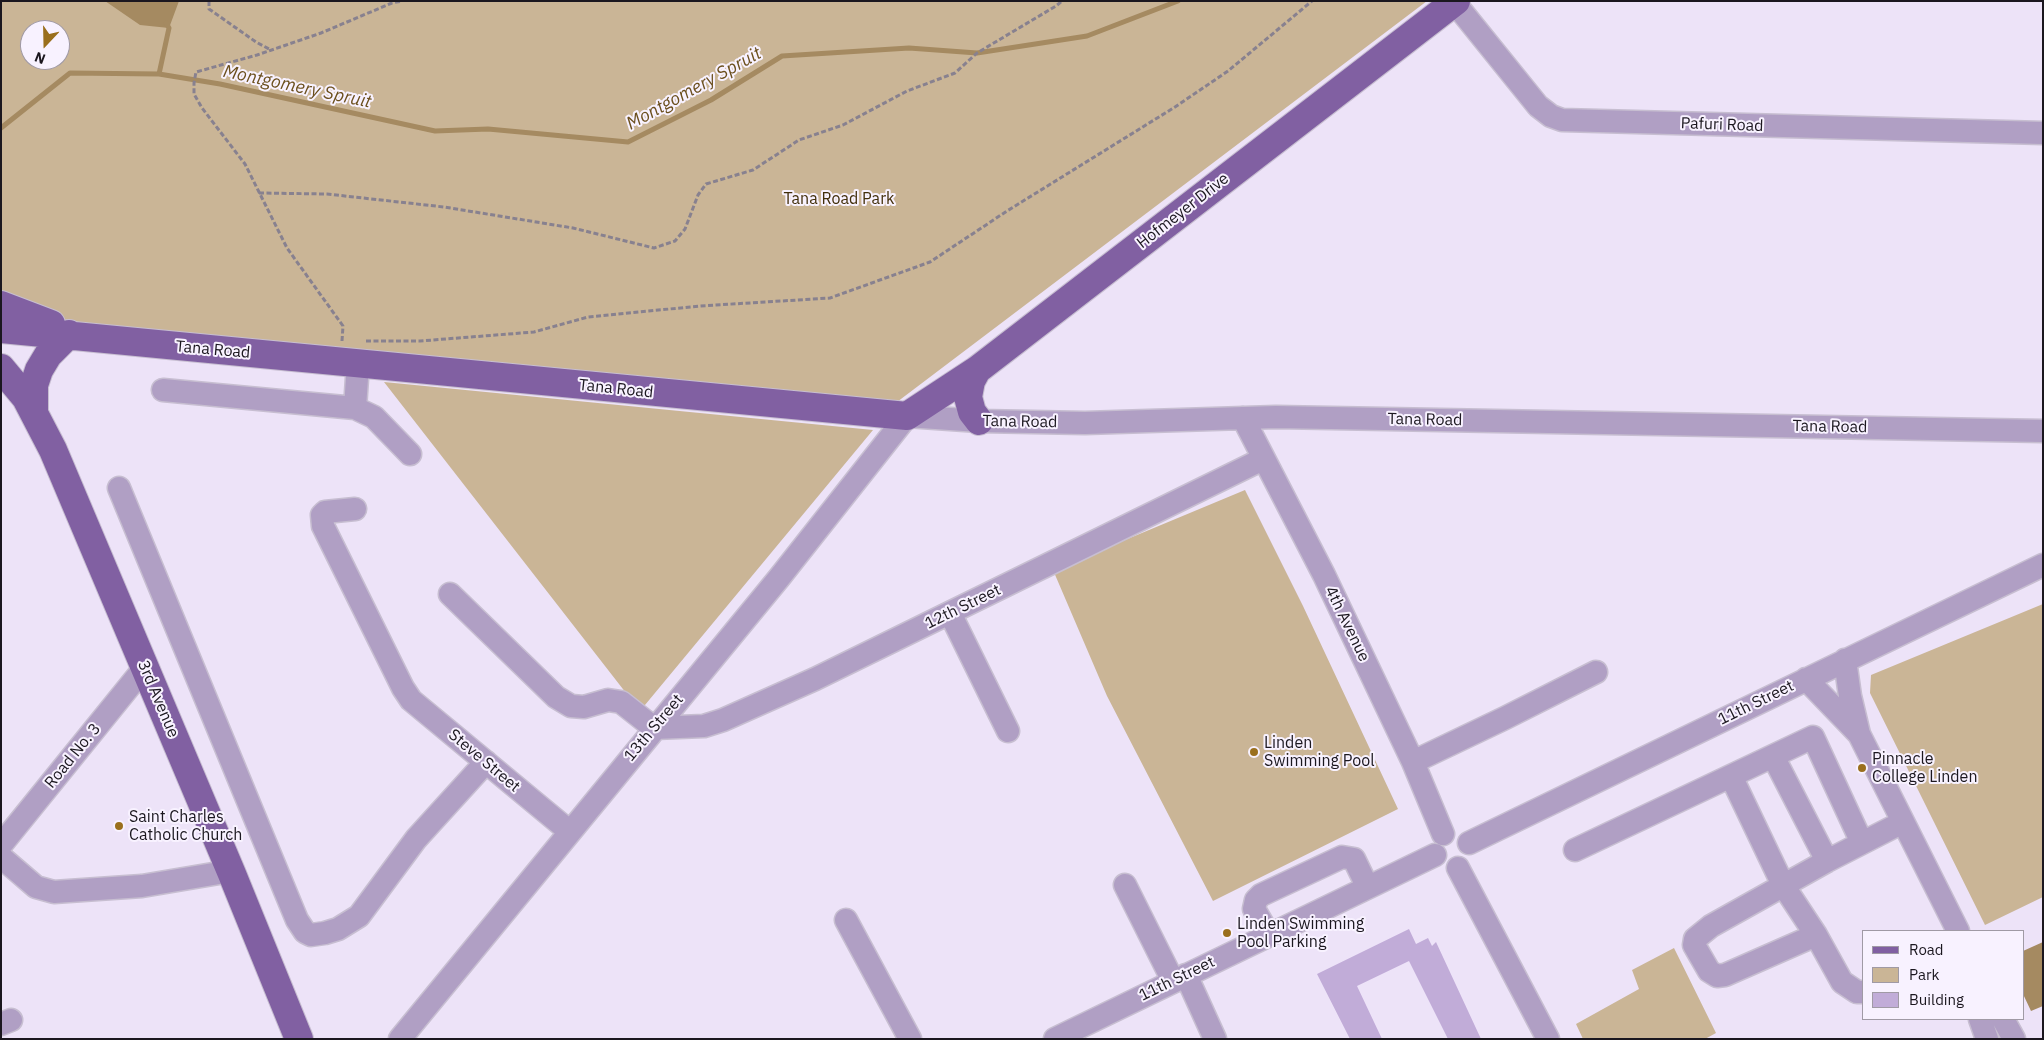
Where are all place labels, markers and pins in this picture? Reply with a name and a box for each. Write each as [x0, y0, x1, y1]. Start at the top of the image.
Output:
place label: Linden Swimming Pool [1264, 733, 1374, 771]
marker: Linden Swimming Pool [1248, 746, 1260, 758]
place label: Pinnacle College Linden [1872, 749, 1977, 787]
marker: Pinnacle College Linden [1856, 762, 1868, 774]
place label: Saint Charles Catholic Church [129, 807, 242, 845]
marker: Saint Charles Catholic Church [113, 820, 125, 832]
place label: Linden Swimming Pool Parking [1237, 914, 1364, 952]
marker: Linden Swimming Pool Parking [1221, 927, 1233, 939]

